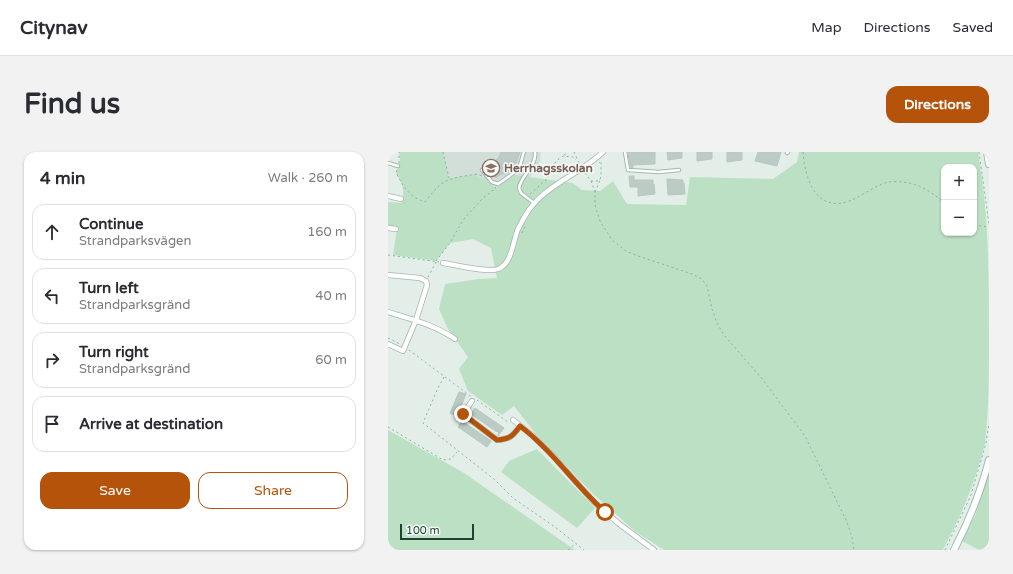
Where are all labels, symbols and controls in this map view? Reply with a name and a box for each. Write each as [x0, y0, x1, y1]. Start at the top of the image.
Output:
text: Citynav [20, 17, 87, 39]
text: Map [811, 19, 842, 36]
text: Directions [864, 19, 931, 36]
text: Saved [953, 19, 993, 36]
button: Directions [886, 86, 989, 123]
text: Find us [24, 87, 120, 121]
school or university icon: Herrhagsskolan [481, 158, 501, 178]
place label: Herrhagsskolan [504, 161, 593, 176]
map controls [941, 164, 977, 236]
button: + [941, 164, 977, 200]
text: 4 min [40, 168, 85, 189]
text: Walk · 260 m [268, 170, 348, 186]
button: − [941, 200, 977, 236]
text: Continue [79, 215, 143, 233]
icon: ahead [41, 221, 63, 243]
text: 160 m [307, 224, 347, 240]
text: Strandparksvägen [79, 233, 191, 249]
text: Turn left [79, 279, 139, 297]
icon: left [41, 285, 63, 307]
text: 40 m [315, 288, 347, 304]
text: Strandparksgränd [79, 297, 190, 313]
text: Turn right [79, 343, 149, 361]
icon: right [41, 349, 63, 371]
text: 60 m [315, 352, 347, 368]
text: Strandparksgränd [79, 361, 190, 377]
route end [454, 405, 472, 423]
icon: arrive [41, 413, 63, 435]
text: Arrive at destination [79, 415, 223, 433]
button: Save [40, 472, 190, 509]
button: Share [198, 472, 348, 509]
route start [596, 503, 614, 521]
scale bar [400, 522, 474, 541]
text: 100 m [406, 524, 440, 537]

